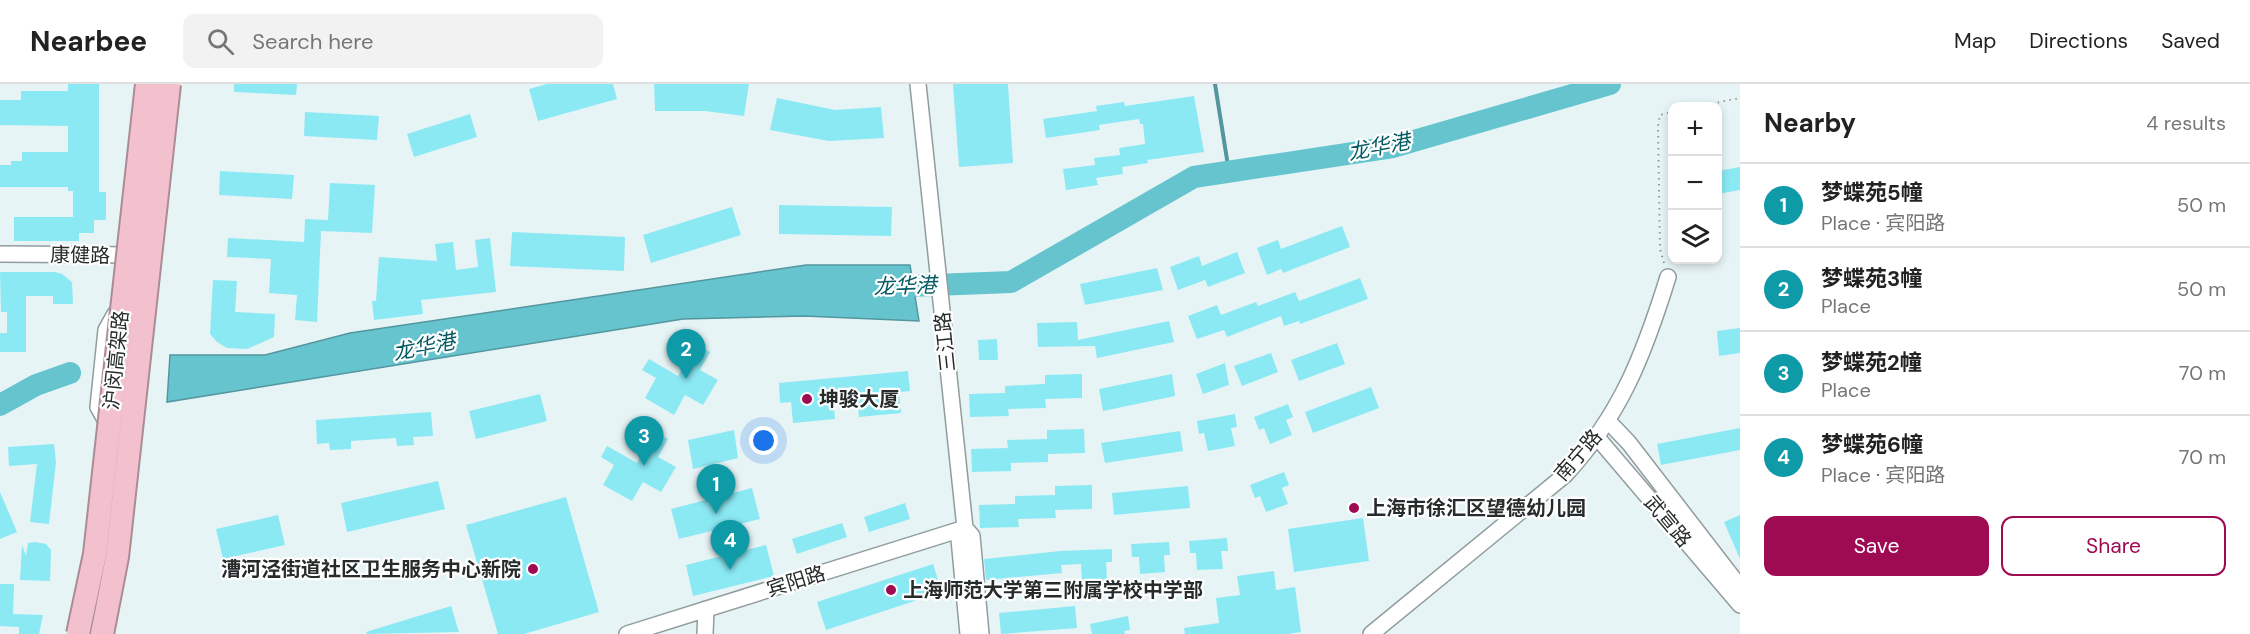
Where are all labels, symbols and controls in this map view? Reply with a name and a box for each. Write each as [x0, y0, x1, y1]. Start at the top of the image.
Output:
search box [183, 14, 603, 68]
text: Nearbee [30, 23, 147, 60]
icon: search [204, 25, 237, 58]
text: Search here [252, 27, 374, 56]
text: Map [1954, 27, 1996, 55]
text: Directions [2029, 27, 2128, 55]
text: Saved [2161, 27, 2220, 55]
map controls [1668, 102, 1722, 264]
button: + [1668, 102, 1722, 156]
text: Nearby [1764, 106, 1856, 140]
text: 4 results [2146, 110, 2226, 136]
water label: 龙华港 [1345, 127, 1416, 167]
button: − [1668, 156, 1722, 210]
text: 梦蝶苑5幢 [1821, 178, 1923, 207]
text: 1 [1780, 192, 1787, 218]
text: 50 m [2177, 192, 2226, 218]
button: layers [1668, 210, 1722, 264]
text: Place · 宾阳路 [1821, 210, 1945, 236]
street label: 康健路 [50, 241, 110, 269]
text: 梦蝶苑3幢 [1821, 264, 1922, 293]
water label: 龙华港 [873, 271, 940, 301]
text: 2 [1778, 276, 1789, 302]
text: 50 m [2177, 276, 2226, 302]
text: Place [1821, 293, 1871, 319]
street label: 沪闵高架路 [98, 309, 134, 411]
street label: 三江路 [929, 311, 961, 373]
water label: 龙华港 [390, 327, 461, 367]
pin: 2 [666, 330, 706, 379]
text: 梦蝶苑2幢 [1821, 348, 1922, 377]
text: 3 [1777, 360, 1790, 386]
text: 70 m [2179, 360, 2226, 386]
text: Place [1821, 377, 1871, 403]
place label: 坤骏大厦 [819, 386, 899, 412]
marker: 坤骏大厦 [800, 392, 814, 406]
pin: 3 [624, 416, 664, 466]
street label: 南宁路 [1549, 424, 1607, 486]
your location [749, 426, 778, 455]
text: 梦蝶苑6幢 [1821, 430, 1923, 459]
text: 4 [1777, 444, 1790, 470]
text: 70 m [2179, 444, 2226, 470]
text: Place · 宾阳路 [1821, 462, 1945, 488]
pin: 1 [696, 464, 736, 514]
street label: 武宣路 [1639, 490, 1697, 552]
place label: 上海市徐汇区望德幼儿园 [1366, 495, 1586, 521]
marker: 上海市徐汇区望德幼儿园 [1347, 501, 1361, 515]
button: Save [1764, 516, 1989, 576]
button: Share [2001, 516, 2226, 576]
pin: 4 [710, 520, 750, 570]
place label: 漕河泾街道社区卫生服务中心新院 [221, 556, 521, 582]
street label: 宾阳路 [764, 560, 828, 602]
marker: 漕河泾街道社区卫生服务中心新院 [526, 562, 540, 576]
place label: 上海师范大学第三附属学校中学部 [903, 577, 1203, 603]
marker: 上海师范大学第三附属学校中学部 [884, 583, 898, 597]

